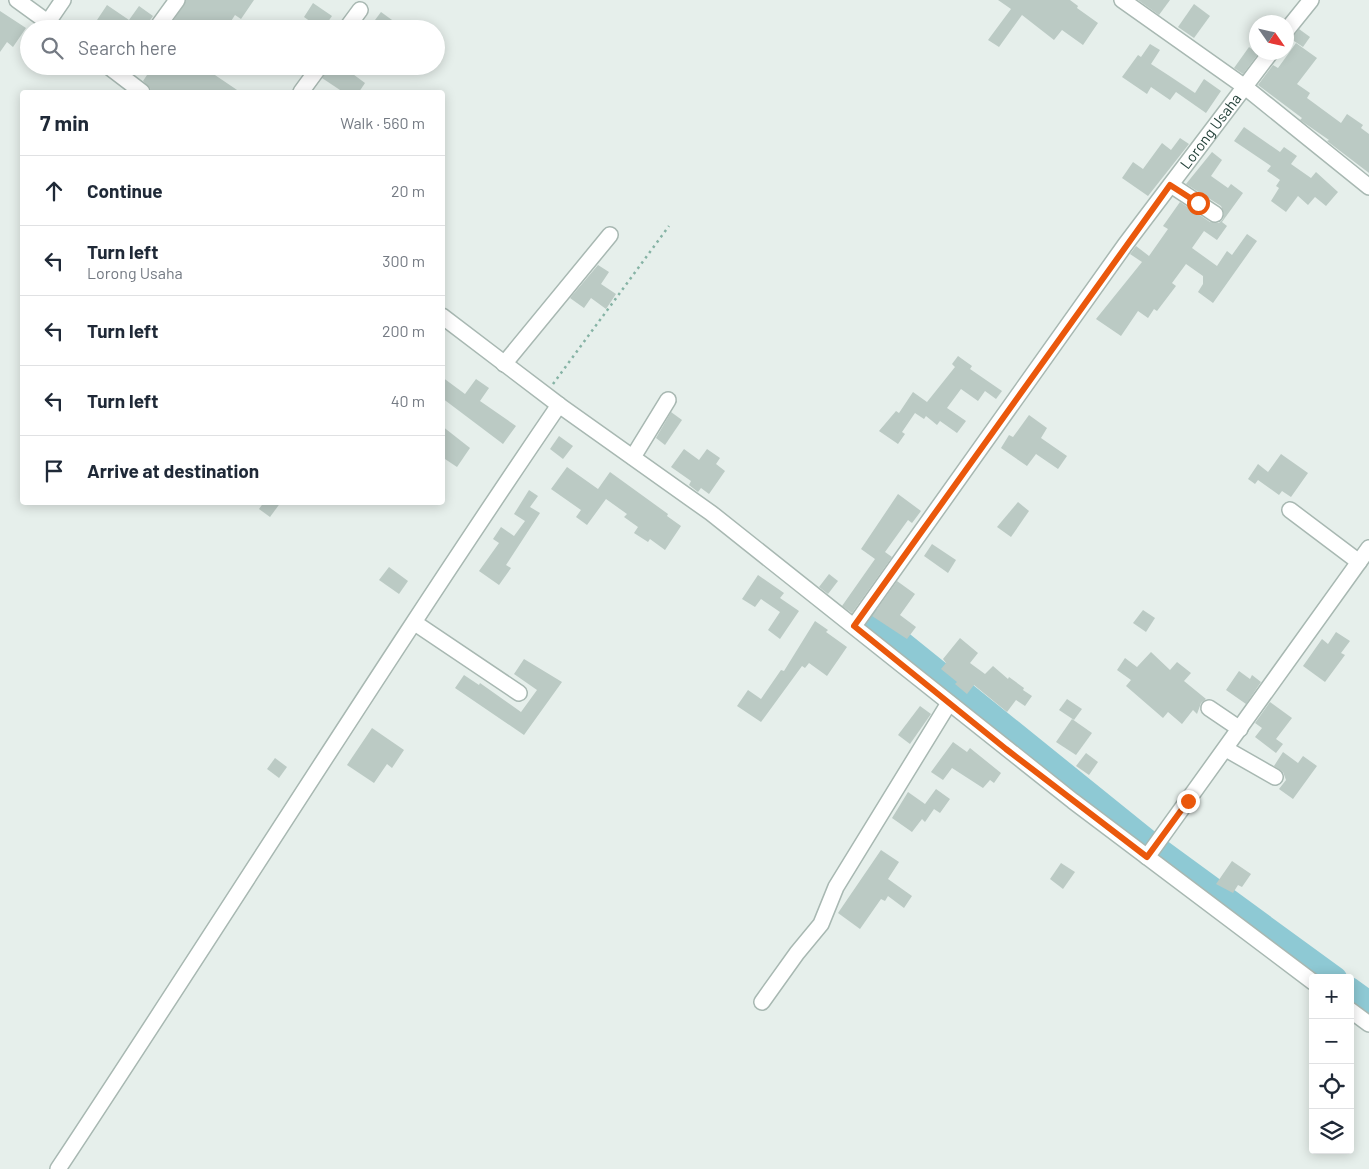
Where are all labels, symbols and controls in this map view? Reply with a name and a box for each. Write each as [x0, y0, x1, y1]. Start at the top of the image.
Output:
north arrow [1249, 15, 1294, 60]
search box [20, 20, 445, 75]
icon: search [38, 34, 66, 62]
text: Search here [78, 36, 177, 59]
street label: Lorong Usaha [1176, 90, 1244, 172]
text: 7 min [40, 110, 89, 135]
text: Walk · 560 m [340, 113, 425, 132]
icon: ahead [40, 177, 68, 205]
text: Continue [87, 179, 163, 202]
text: 20 m [391, 181, 425, 200]
route start [1187, 192, 1210, 215]
text: Turn left [87, 240, 158, 263]
icon: left [40, 247, 68, 275]
text: 300 m [382, 251, 425, 270]
text: Lorong Usaha [87, 263, 183, 282]
icon: left [40, 317, 68, 345]
text: Turn left [87, 319, 158, 342]
text: 200 m [382, 321, 425, 340]
icon: left [40, 387, 68, 415]
text: Turn left [87, 389, 158, 412]
text: 40 m [391, 391, 425, 410]
icon: arrive [40, 457, 68, 485]
text: Arrive at destination [87, 459, 259, 482]
route end [1177, 790, 1200, 813]
map controls [1309, 974, 1354, 1154]
button: + [1309, 974, 1354, 1019]
button: − [1309, 1019, 1354, 1064]
button: locate [1309, 1064, 1354, 1109]
button: layers [1309, 1109, 1354, 1154]

